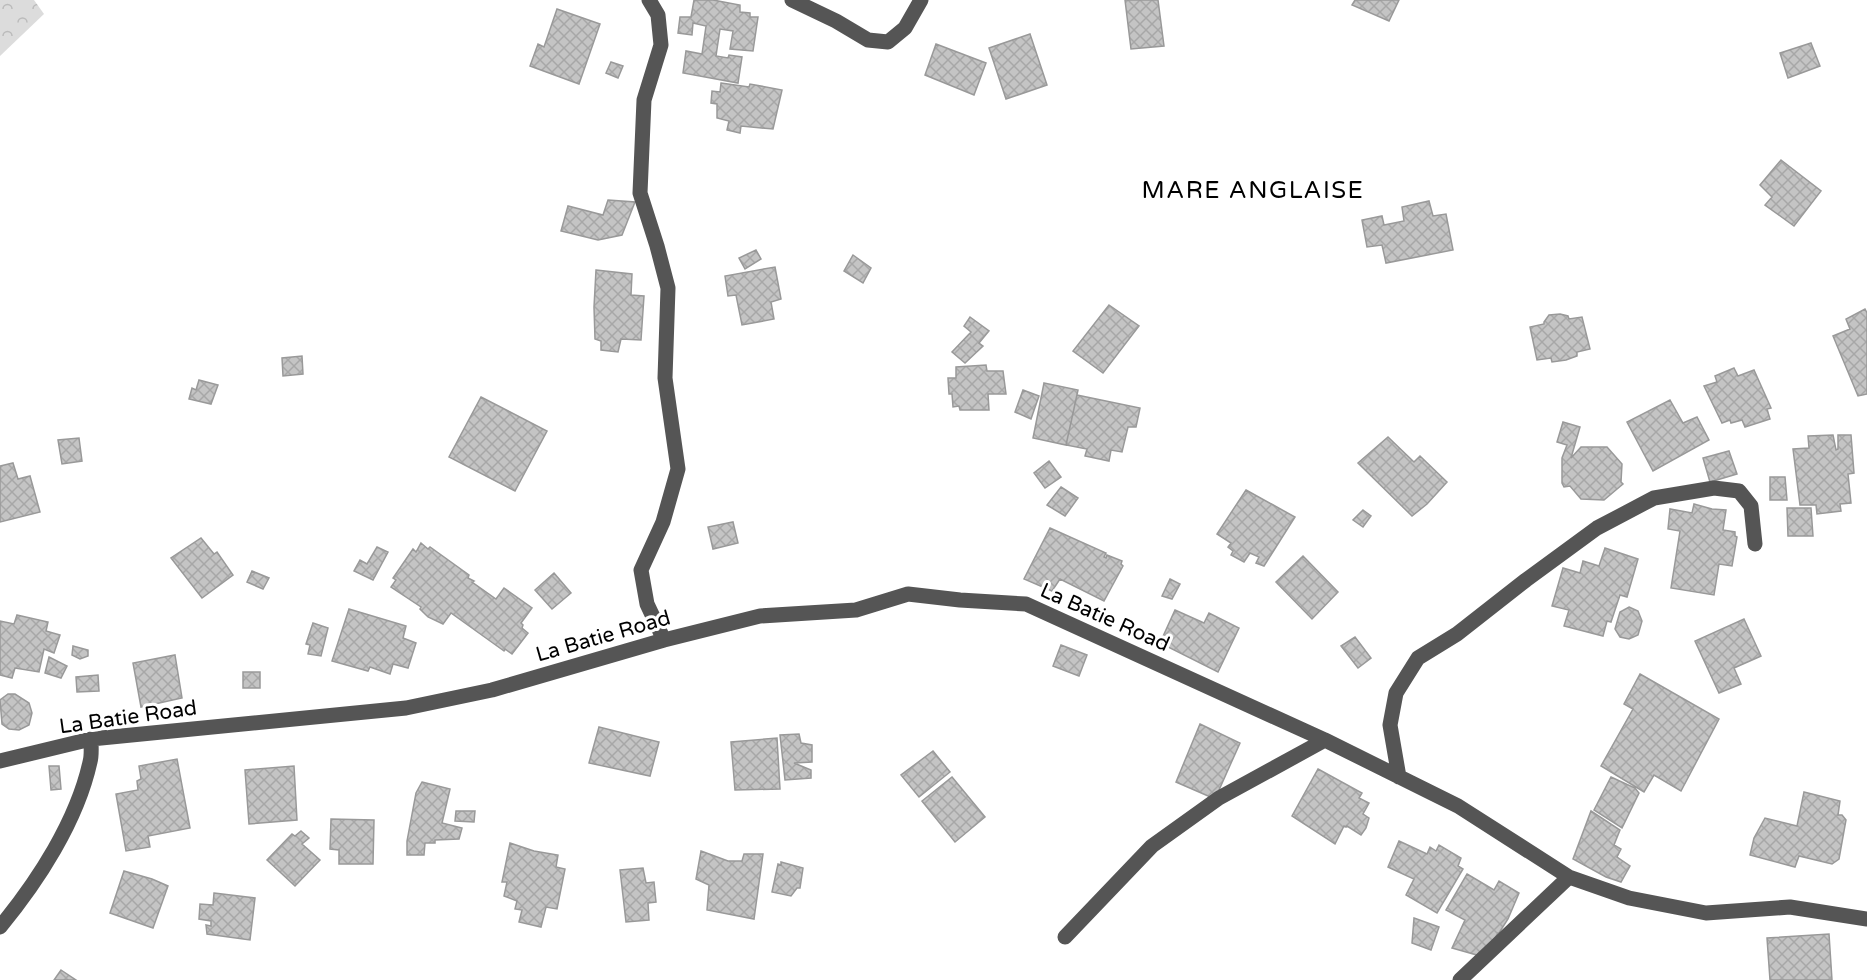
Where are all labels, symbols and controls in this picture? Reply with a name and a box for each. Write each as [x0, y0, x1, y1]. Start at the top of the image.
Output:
district label: MARE ANGLAISE [1142, 176, 1364, 205]
street label: La Batie Road [1036, 578, 1173, 657]
street label: La Batie Road [533, 605, 673, 668]
street label: La Batie Road [58, 695, 199, 740]

